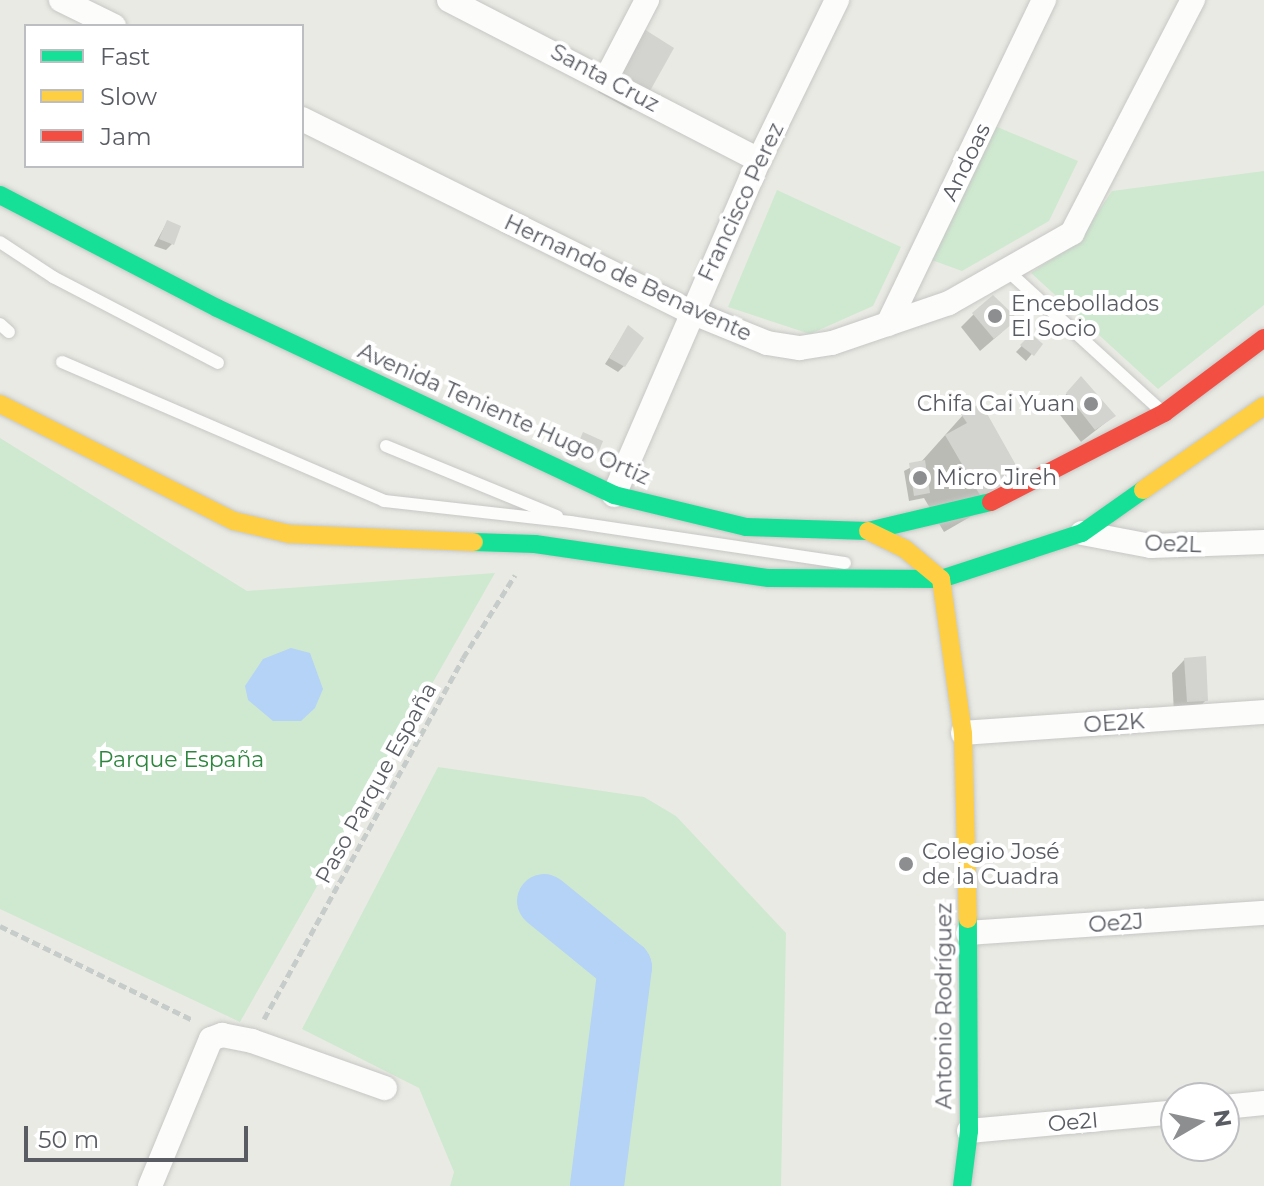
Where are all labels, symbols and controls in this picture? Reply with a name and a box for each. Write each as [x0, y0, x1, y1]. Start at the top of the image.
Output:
legend [24, 24, 304, 168]
street label: Santa Cruz [546, 38, 664, 118]
text: Fast [100, 42, 150, 71]
text: Slow [100, 82, 157, 111]
street label: Francisco Perez [693, 119, 789, 285]
street label: Andoas [936, 119, 996, 205]
text: Jam [100, 122, 152, 151]
street label: Hernando de Benavente [500, 209, 756, 347]
place label: Encebollados El Socio [1011, 290, 1159, 342]
marker: Encebollados El Socio [986, 307, 1004, 325]
street label: Avenida Teniente Hugo Ortiz [354, 338, 654, 490]
place label: Chifa Cai Yuan [917, 391, 1075, 417]
marker: Chifa Cai Yuan [1082, 395, 1100, 413]
place label: Micro Jireh [936, 465, 1057, 491]
marker: Micro Jireh [911, 469, 929, 487]
street label: Oe2L [1144, 530, 1202, 558]
street label: Paso Parque España [310, 678, 442, 888]
street label: OE2K [1083, 708, 1145, 738]
park label: Parque España [98, 747, 264, 773]
place label: Colegio José de la Cuadra [922, 838, 1059, 890]
marker: Colegio José de la Cuadra [897, 855, 915, 873]
street label: Antonio Rodríguez [931, 903, 957, 1109]
street label: Oe2J [1087, 908, 1145, 938]
north arrow [1160, 1082, 1240, 1162]
street label: Oe2I [1047, 1107, 1099, 1137]
text: N [1207, 1108, 1237, 1129]
scale bar [28, 1110, 252, 1160]
text: 50 m [38, 1125, 99, 1154]

